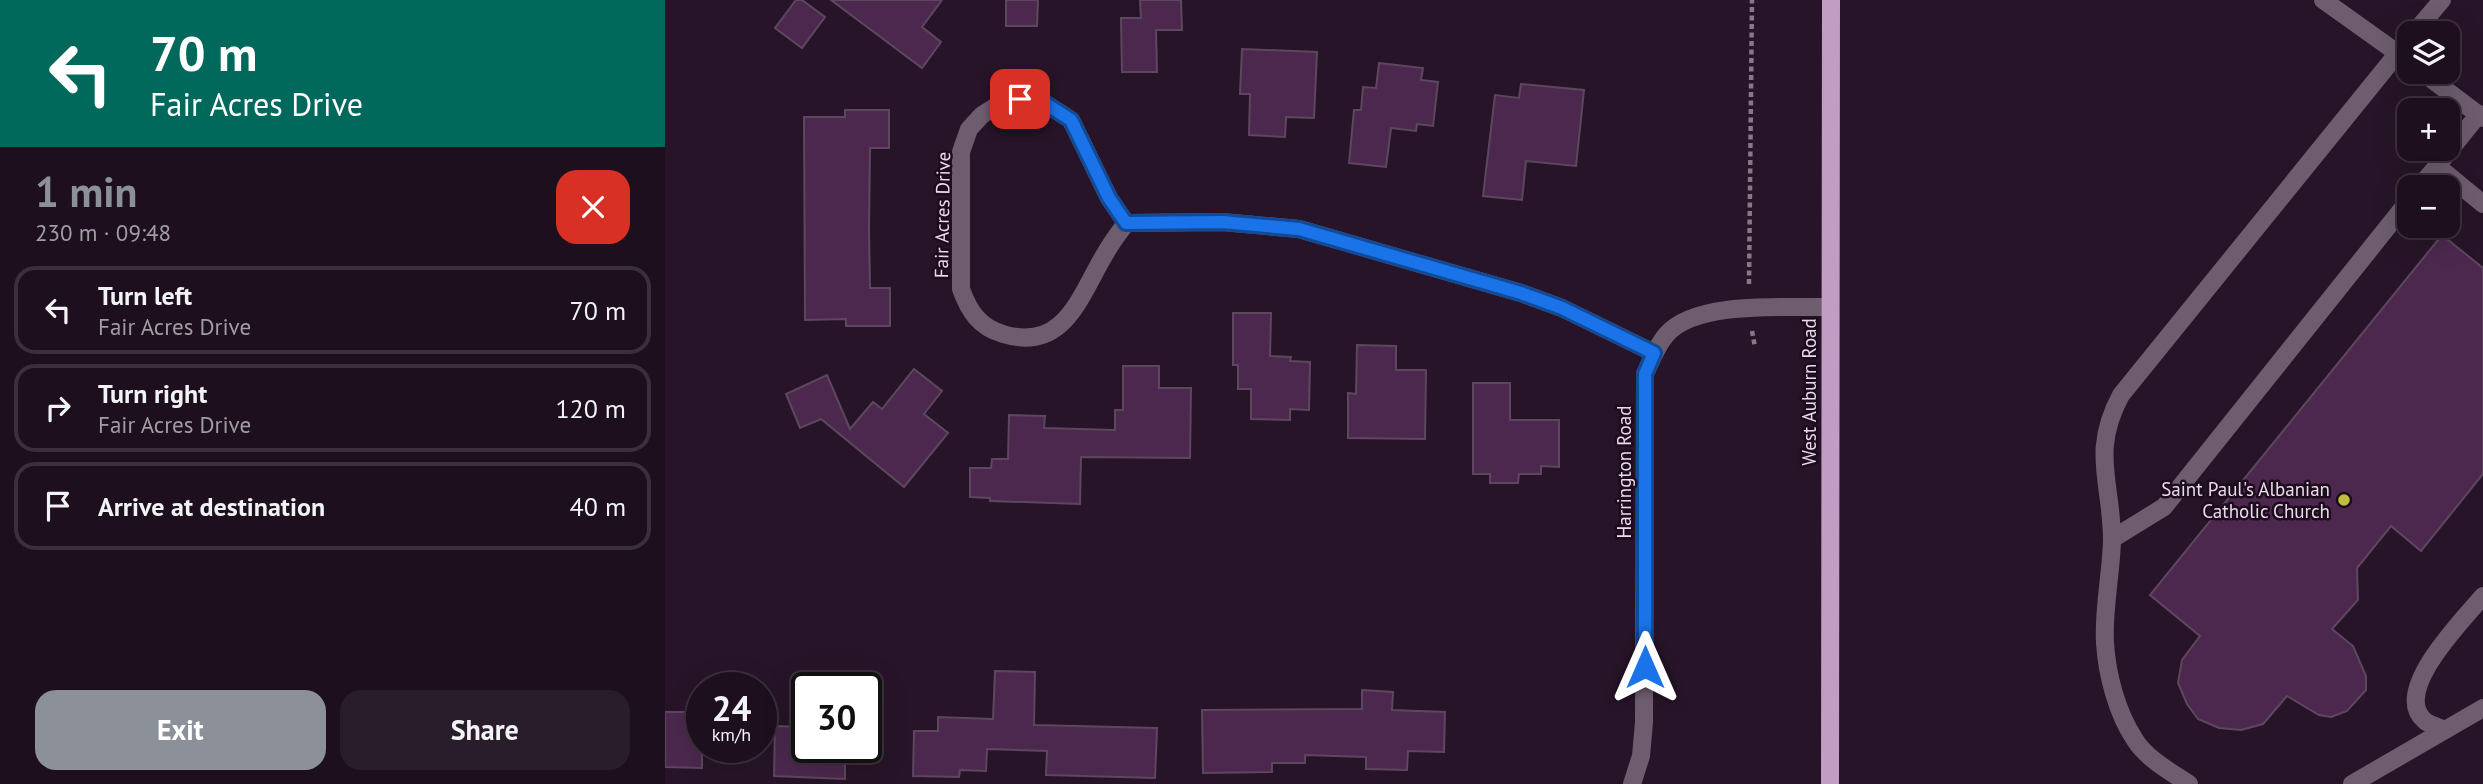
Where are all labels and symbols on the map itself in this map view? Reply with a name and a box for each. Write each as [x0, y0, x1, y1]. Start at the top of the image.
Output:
pin [990, 69, 1050, 129]
street label: Fair Acres Drive [929, 152, 955, 278]
street label: West Auburn Road [1797, 318, 1821, 466]
street label: Harrington Road [1612, 406, 1636, 538]
place label: Saint Paul's Albanian Catholic Church [2161, 477, 2330, 523]
marker: Saint Paul's Albanian Catholic Church [2336, 492, 2352, 508]
position arrow [1608, 630, 1682, 704]
speed limit sign: 30 [791, 672, 882, 763]

